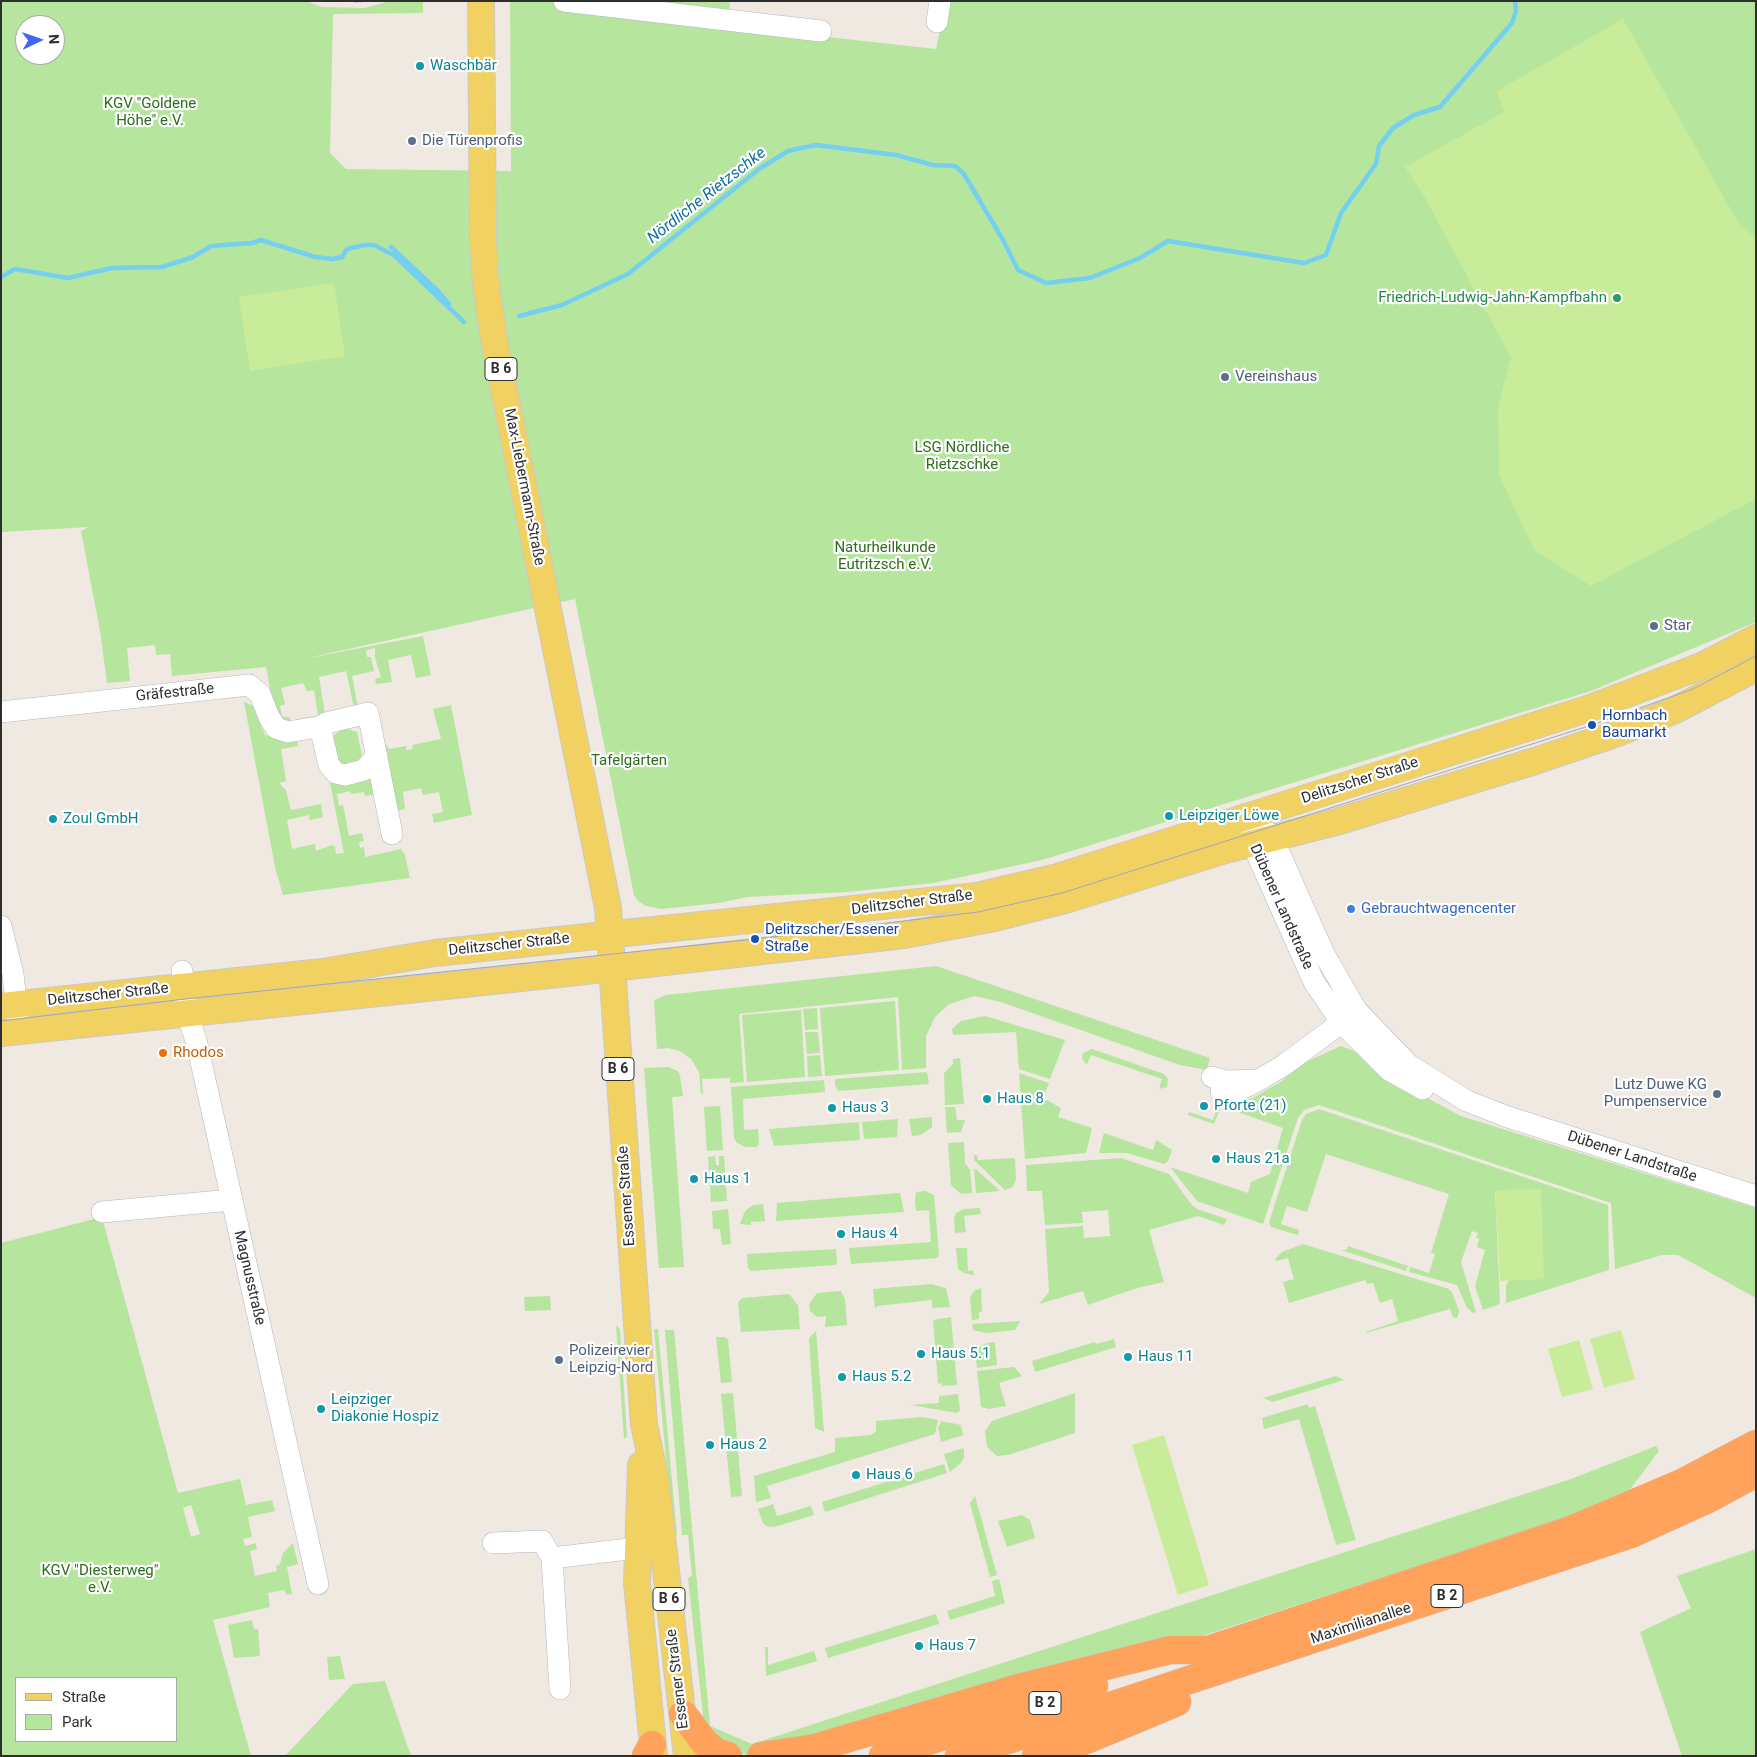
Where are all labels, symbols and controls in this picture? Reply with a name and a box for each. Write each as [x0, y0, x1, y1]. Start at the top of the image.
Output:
north arrow [15, 15, 65, 65]
text: N [46, 34, 62, 45]
place label: Waschbär [430, 57, 497, 75]
marker: Waschbär [414, 60, 426, 72]
park label: KGV "Goldene Höhe" e.V. [104, 95, 196, 130]
place label: Die Türenprofis [422, 132, 523, 150]
marker: Die Türenprofis [406, 135, 418, 147]
water label: Nördliche Rietzschke [644, 144, 770, 248]
place label: Friedrich-Ludwig-Jahn-Kampfbahn [1378, 289, 1607, 307]
marker: Friedrich-Ludwig-Jahn-Kampfbahn [1611, 292, 1623, 304]
road number: B 6 [485, 358, 517, 380]
place label: Vereinshaus [1235, 368, 1317, 386]
marker: Vereinshaus [1219, 371, 1231, 383]
street label: Max-Liebermann-Straße [500, 407, 548, 567]
park label: LSG Nördliche Rietzschke [915, 439, 1009, 474]
park label: Naturheilkunde Eutritzsch e.V. [834, 539, 936, 574]
place label: Star [1664, 617, 1691, 635]
marker: Star [1648, 620, 1660, 632]
street label: Gräfestraße [135, 680, 215, 706]
place label: Hornbach Baumarkt [1602, 707, 1667, 742]
marker: Hornbach Baumarkt [1586, 719, 1598, 731]
park label: Tafelgärten [591, 752, 667, 770]
street label: Delitzscher Straße [1299, 754, 1421, 808]
place label: Leipziger Löwe [1179, 807, 1279, 825]
place label: Zoul GmbH [63, 810, 139, 828]
marker: Leipziger Löwe [1163, 810, 1175, 822]
marker: Zoul GmbH [47, 813, 59, 825]
street label: Dübener Landstraße [1245, 842, 1317, 972]
street label: Delitzscher Straße [851, 887, 973, 919]
place label: Gebrauchtwagencenter [1361, 900, 1516, 918]
marker: Gebrauchtwagencenter [1345, 903, 1357, 915]
place label: Delitzscher/Essener Straße [765, 921, 899, 956]
street label: Delitzscher Straße [448, 930, 570, 960]
marker: Delitzscher/Essener Straße [749, 933, 761, 945]
street label: Delitzscher Straße [47, 980, 169, 1010]
place label: Rhodos [173, 1044, 224, 1062]
marker: Rhodos [157, 1047, 169, 1059]
road number: B 6 [602, 1058, 634, 1080]
place label: Lutz Duwe KG Pumpenservice [1604, 1076, 1707, 1111]
marker: Lutz Duwe KG Pumpenservice [1711, 1088, 1723, 1100]
place label: Haus 8 [997, 1090, 1044, 1108]
marker: Haus 8 [981, 1093, 993, 1105]
place label: Pforte (21) [1214, 1097, 1286, 1115]
place label: Haus 3 [842, 1099, 889, 1117]
marker: Pforte (21) [1198, 1100, 1210, 1112]
marker: Haus 3 [826, 1102, 838, 1114]
street label: Dübener Landstraße [1565, 1128, 1699, 1186]
street label: Essener Straße [615, 1145, 639, 1247]
place label: Haus 21a [1226, 1150, 1290, 1168]
marker: Haus 21a [1210, 1153, 1222, 1165]
place label: Haus 1 [704, 1170, 751, 1188]
marker: Haus 1 [688, 1173, 700, 1185]
place label: Haus 4 [851, 1225, 898, 1243]
marker: Haus 4 [835, 1228, 847, 1240]
street label: Magnusstraße [229, 1229, 269, 1327]
place label: Polizeirevier Leipzig-Nord [569, 1342, 653, 1377]
place label: Haus 5.1 [931, 1345, 990, 1363]
marker: Haus 5.1 [915, 1348, 927, 1360]
place label: Haus 11 [1138, 1348, 1193, 1366]
marker: Haus 11 [1122, 1351, 1134, 1363]
marker: Polizeirevier Leipzig-Nord [553, 1354, 565, 1366]
place label: Haus 5.2 [852, 1368, 911, 1386]
marker: Haus 5.2 [836, 1371, 848, 1383]
place label: Leipziger Diakonie Hospiz [331, 1391, 439, 1426]
marker: Leipziger Diakonie Hospiz [315, 1403, 327, 1415]
place label: Haus 2 [720, 1436, 767, 1454]
marker: Haus 2 [704, 1439, 716, 1451]
place label: Haus 6 [866, 1466, 913, 1484]
marker: Haus 6 [850, 1469, 862, 1481]
park label: KGV "Diesterweg" e.V. [41, 1562, 159, 1597]
road number: B 2 [1431, 1584, 1463, 1608]
road number: B 6 [653, 1588, 685, 1610]
street label: Maximilianallee [1309, 1599, 1413, 1649]
street label: Essener Straße [663, 1628, 693, 1730]
place label: Haus 7 [929, 1637, 976, 1655]
marker: Haus 7 [913, 1640, 925, 1652]
legend [15, 1677, 178, 1742]
text: Straße [62, 1688, 106, 1706]
road number: B 2 [1029, 1692, 1061, 1715]
text: Park [62, 1713, 92, 1731]

